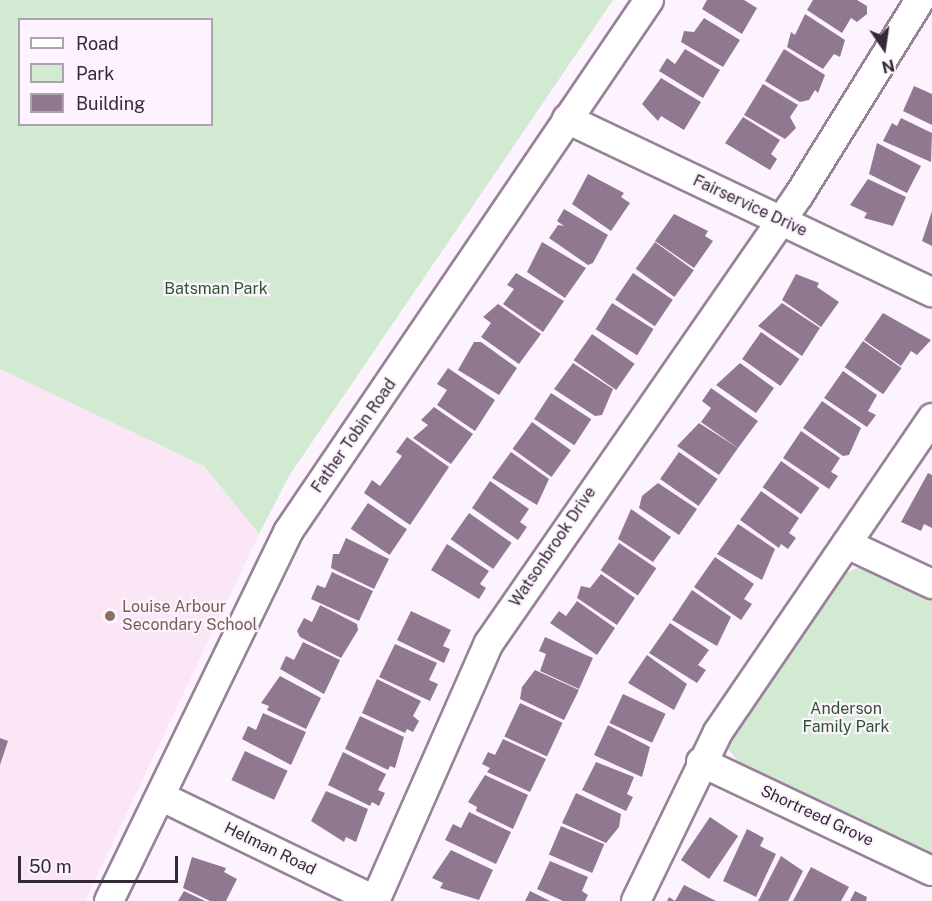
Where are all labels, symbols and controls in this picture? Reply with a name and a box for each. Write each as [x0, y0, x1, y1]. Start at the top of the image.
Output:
legend [18, 18, 213, 126]
north arrow [854, 18, 914, 78]
text: Road [76, 33, 119, 54]
text: N [880, 55, 896, 77]
text: Park [76, 63, 114, 84]
text: Building [76, 93, 145, 114]
street label: Fairservice Drive [690, 171, 810, 241]
park label: Batsman Park [164, 279, 268, 299]
street label: Father Tobin Road [308, 375, 400, 497]
street label: Watsonbrook Drive [506, 483, 600, 611]
place label: Louise Arbour Secondary School [122, 597, 257, 635]
marker: Louise Arbour Secondary School [103, 609, 117, 623]
park label: Anderson Family Park [802, 699, 890, 737]
street label: Shortreed Grove [757, 781, 877, 851]
street label: Helman Road [221, 819, 319, 879]
scale bar [21, 844, 182, 882]
text: 50 m [29, 856, 72, 877]

